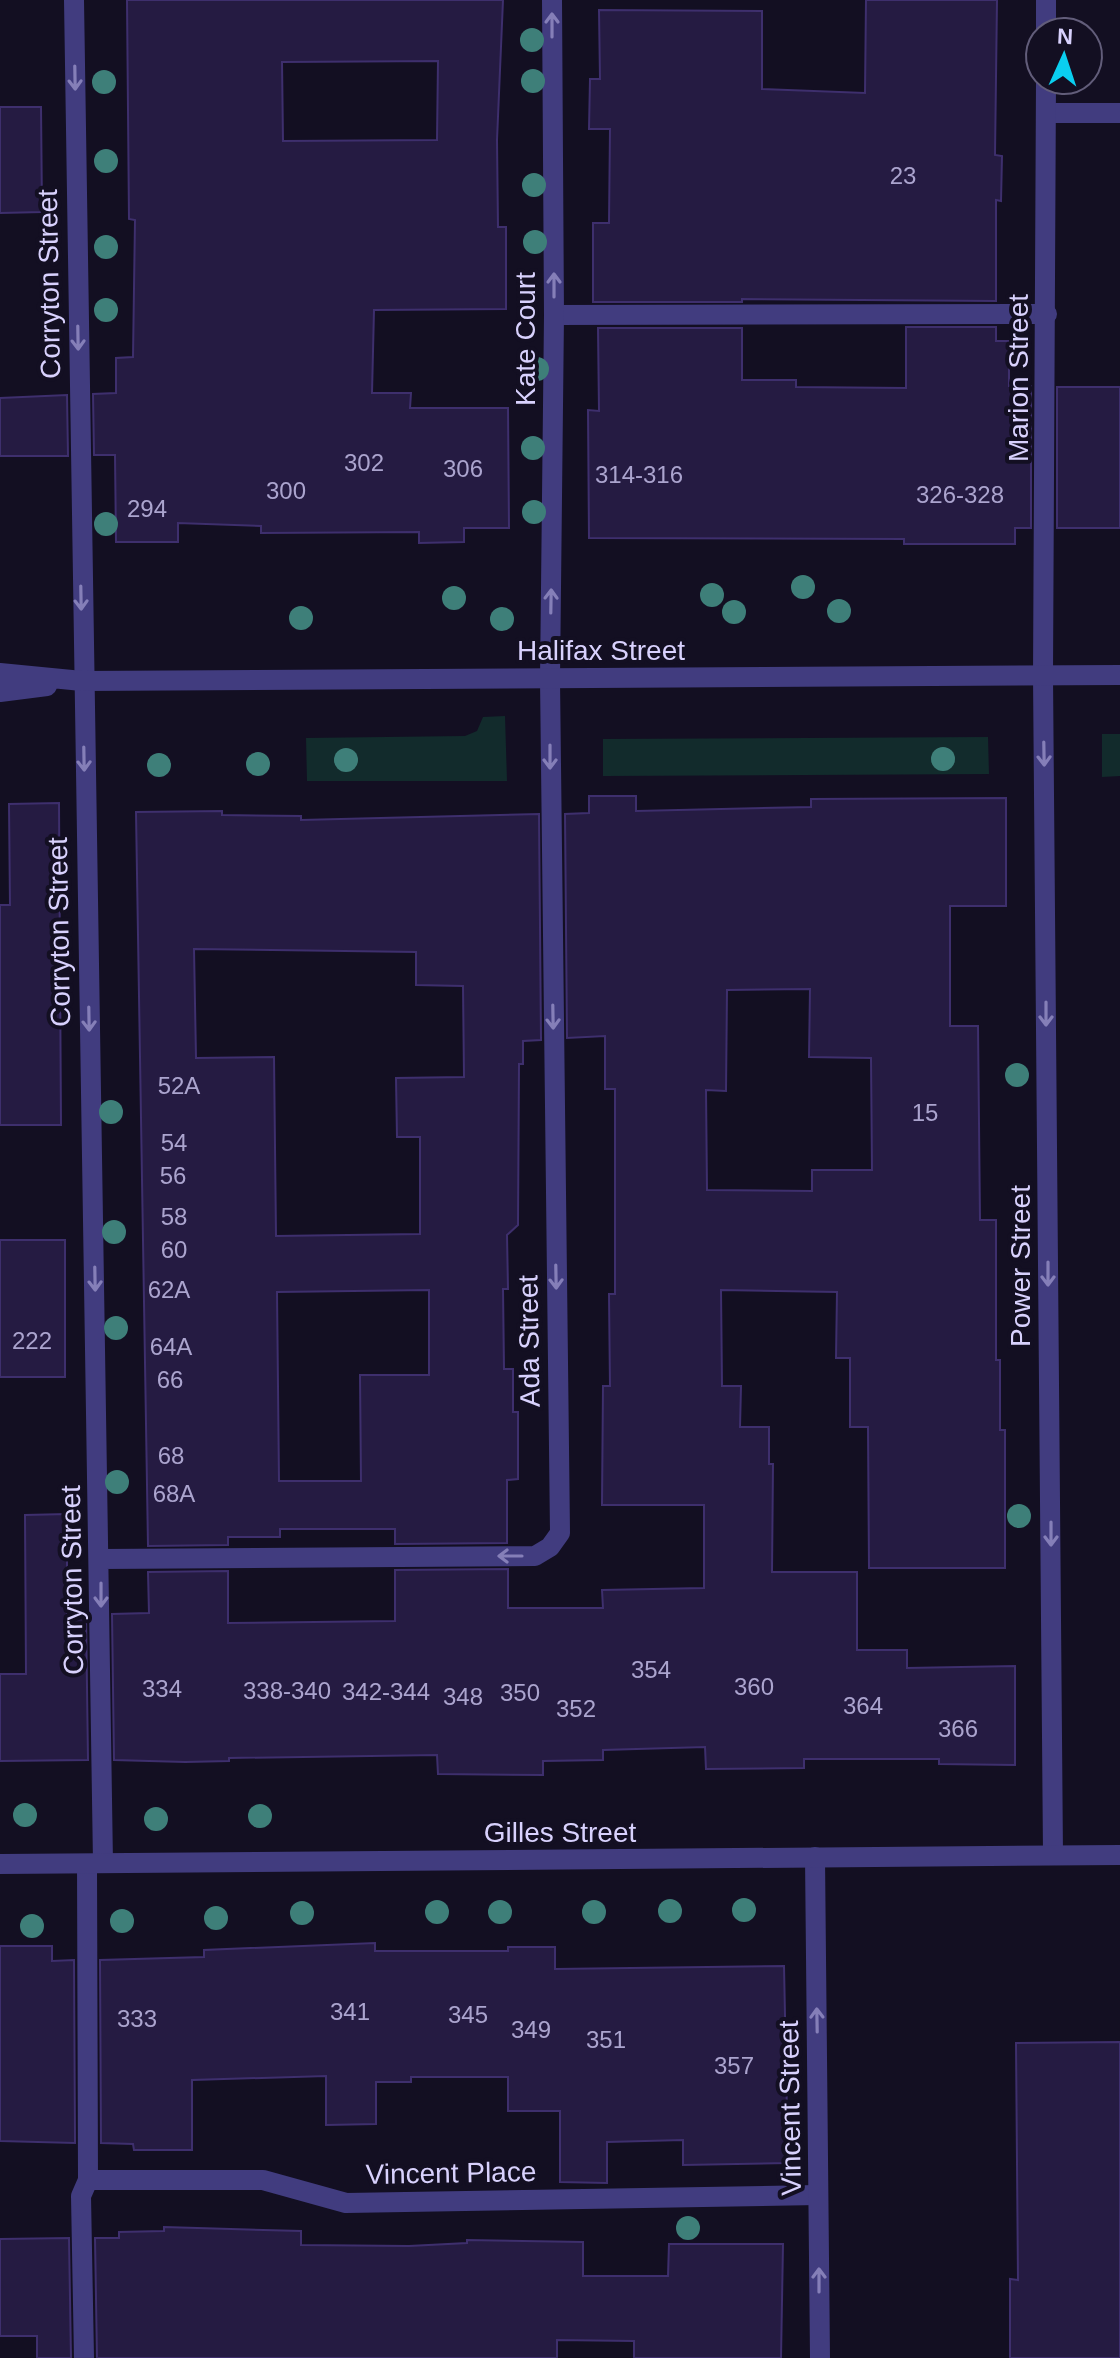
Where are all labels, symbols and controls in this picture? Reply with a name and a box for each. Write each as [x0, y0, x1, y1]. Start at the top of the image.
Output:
one-way arrow [545, 12, 560, 39]
north arrow [1024, 16, 1104, 96]
text: N [1056, 24, 1074, 49]
one-way arrow [67, 64, 83, 91]
house number: 23 [890, 162, 916, 189]
street label: Corryton Street [32, 189, 66, 379]
street label: Kate Court [510, 272, 541, 406]
one-way arrow [546, 272, 562, 299]
street label: Marion Street [1003, 294, 1034, 462]
one-way arrow [70, 324, 86, 351]
house number: 302 [344, 449, 384, 476]
house number: 306 [443, 455, 483, 482]
house number: 314-316 [595, 461, 683, 488]
house number: 300 [266, 477, 306, 504]
house number: 326-328 [916, 481, 1004, 508]
house number: 294 [127, 495, 167, 522]
one-way arrow [73, 584, 89, 611]
one-way arrow [543, 588, 558, 615]
street label: Halifax Street [517, 635, 685, 666]
one-way arrow [1036, 740, 1052, 767]
one-way arrow [542, 743, 558, 770]
one-way arrow [76, 745, 91, 772]
street label: Corryton Street [42, 837, 76, 1027]
one-way arrow [1038, 1000, 1054, 1027]
one-way arrow [545, 1003, 561, 1030]
one-way arrow [81, 1005, 97, 1032]
house number: 52A [158, 1072, 200, 1099]
house number: 15 [912, 1099, 938, 1126]
house number: 54 [161, 1129, 187, 1156]
house number: 56 [160, 1162, 186, 1189]
street label: Power Street [1005, 1185, 1036, 1347]
house number: 58 [161, 1203, 187, 1230]
house number: 60 [161, 1236, 187, 1263]
one-way arrow [1041, 1260, 1056, 1287]
one-way arrow [549, 1263, 564, 1290]
one-way arrow [87, 1265, 102, 1292]
street label: Ada Street [512, 1274, 546, 1407]
house number: 62A [148, 1276, 190, 1303]
house number: 222 [12, 1327, 52, 1354]
house number: 64A [150, 1333, 192, 1360]
house number: 66 [157, 1366, 183, 1393]
house number: 68 [158, 1442, 184, 1469]
house number: 68A [153, 1480, 195, 1507]
street label: Corryton Street [55, 1485, 89, 1675]
one-way arrow [1043, 1520, 1058, 1547]
one-way arrow [497, 1548, 524, 1564]
one-way arrow [93, 1581, 109, 1608]
house number: 354 [631, 1656, 671, 1683]
house number: 360 [734, 1673, 774, 1700]
house number: 334 [142, 1675, 182, 1702]
house number: 338-340 [243, 1677, 331, 1704]
house number: 342-344 [342, 1678, 430, 1705]
house number: 350 [500, 1679, 540, 1706]
house number: 348 [443, 1683, 483, 1710]
house number: 364 [843, 1692, 883, 1719]
house number: 352 [556, 1695, 596, 1722]
house number: 366 [938, 1715, 978, 1742]
street label: Gilles Street [484, 1817, 636, 1848]
house number: 341 [330, 1998, 370, 2025]
house number: 345 [448, 2001, 488, 2028]
house number: 333 [117, 2005, 157, 2032]
one-way arrow [809, 2007, 825, 2034]
house number: 349 [511, 2016, 551, 2043]
street label: Vincent Street [773, 2020, 807, 2196]
house number: 351 [586, 2026, 626, 2053]
house number: 357 [714, 2052, 754, 2079]
street label: Vincent Place [365, 2156, 537, 2190]
one-way arrow [811, 2267, 827, 2294]

